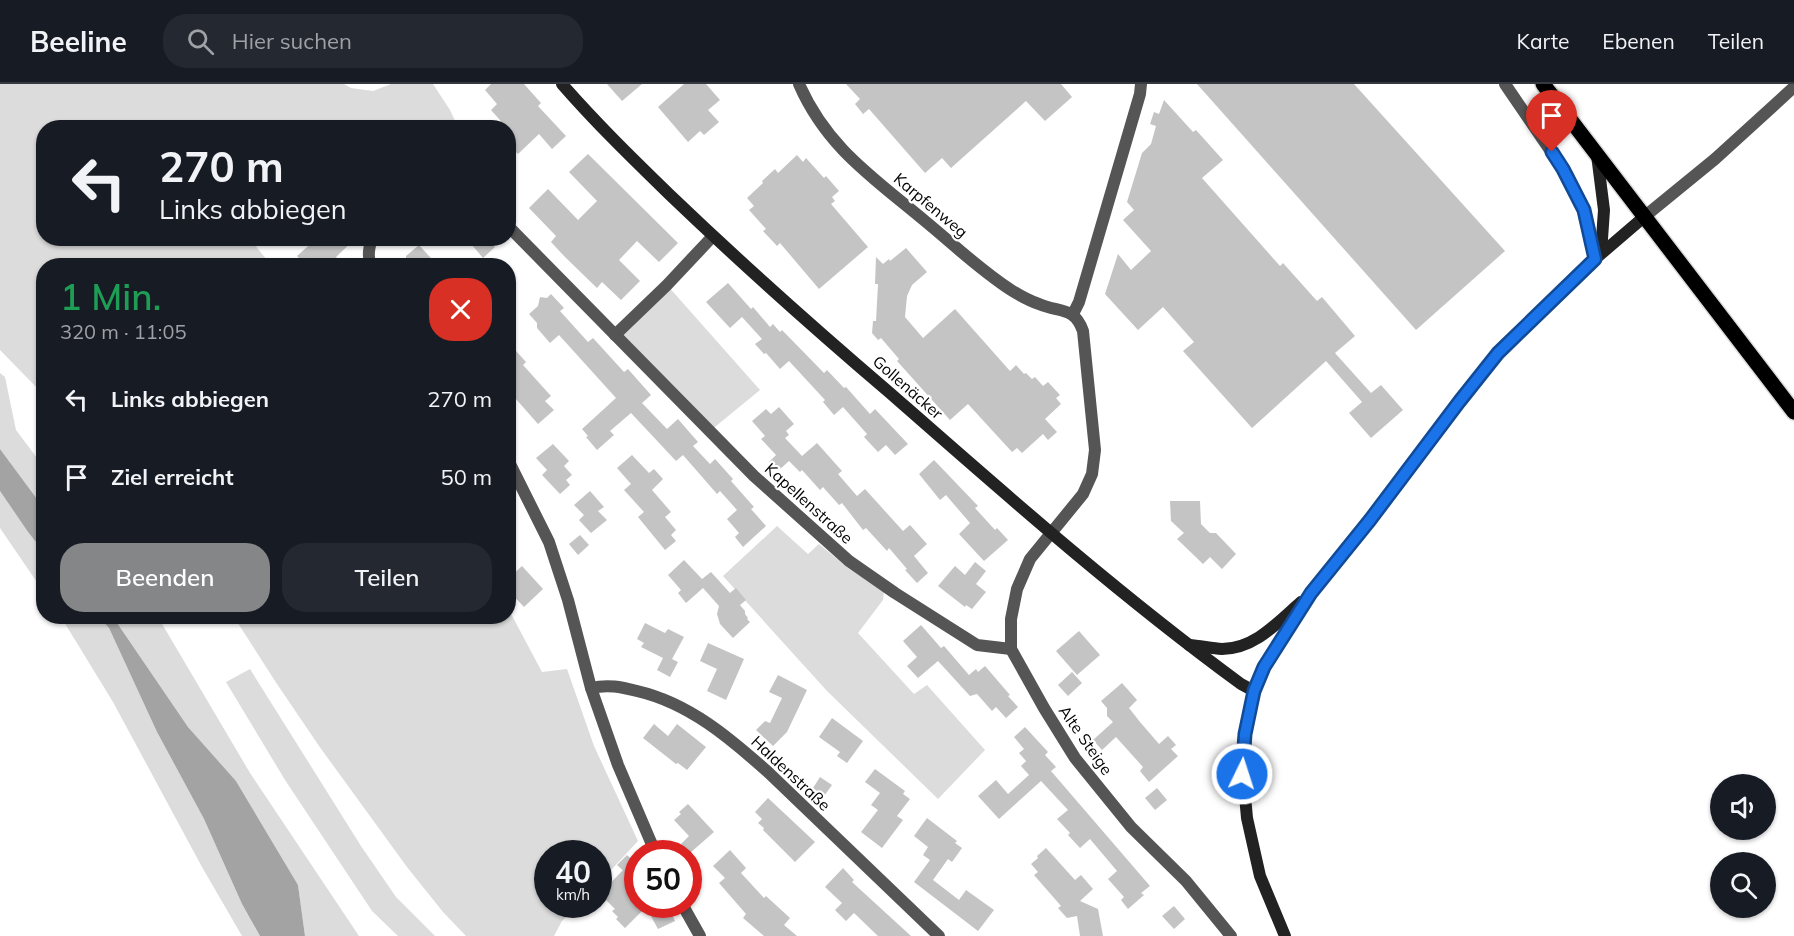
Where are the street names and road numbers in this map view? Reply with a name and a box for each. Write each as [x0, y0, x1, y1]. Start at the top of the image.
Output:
street label: Karpfenweg [890, 168, 972, 242]
street label: Gollenäcker [869, 351, 947, 423]
street label: Kapellenstraße [761, 458, 857, 548]
street label: Alte Steige [1055, 701, 1117, 779]
street label: Haldenstraße [747, 731, 835, 815]

